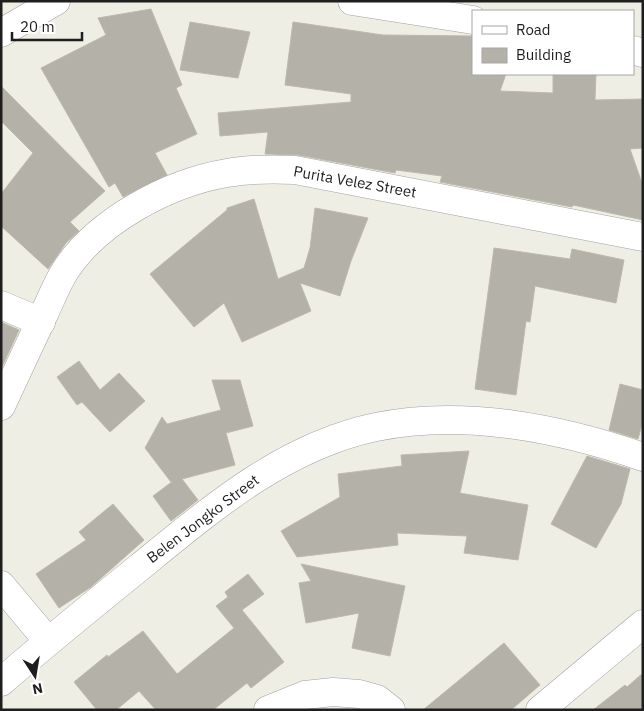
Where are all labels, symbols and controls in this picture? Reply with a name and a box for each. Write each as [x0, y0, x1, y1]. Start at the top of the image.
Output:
scale bar [12, 10, 82, 42]
legend [472, 10, 634, 75]
text: 20 m [20, 17, 55, 36]
text: Road [516, 20, 551, 39]
text: Building [516, 45, 571, 64]
street label: Purita Velez Street [292, 161, 418, 202]
street label: Belen Jongko Street [143, 470, 263, 567]
north arrow [10, 651, 60, 701]
text: N [31, 679, 45, 699]

